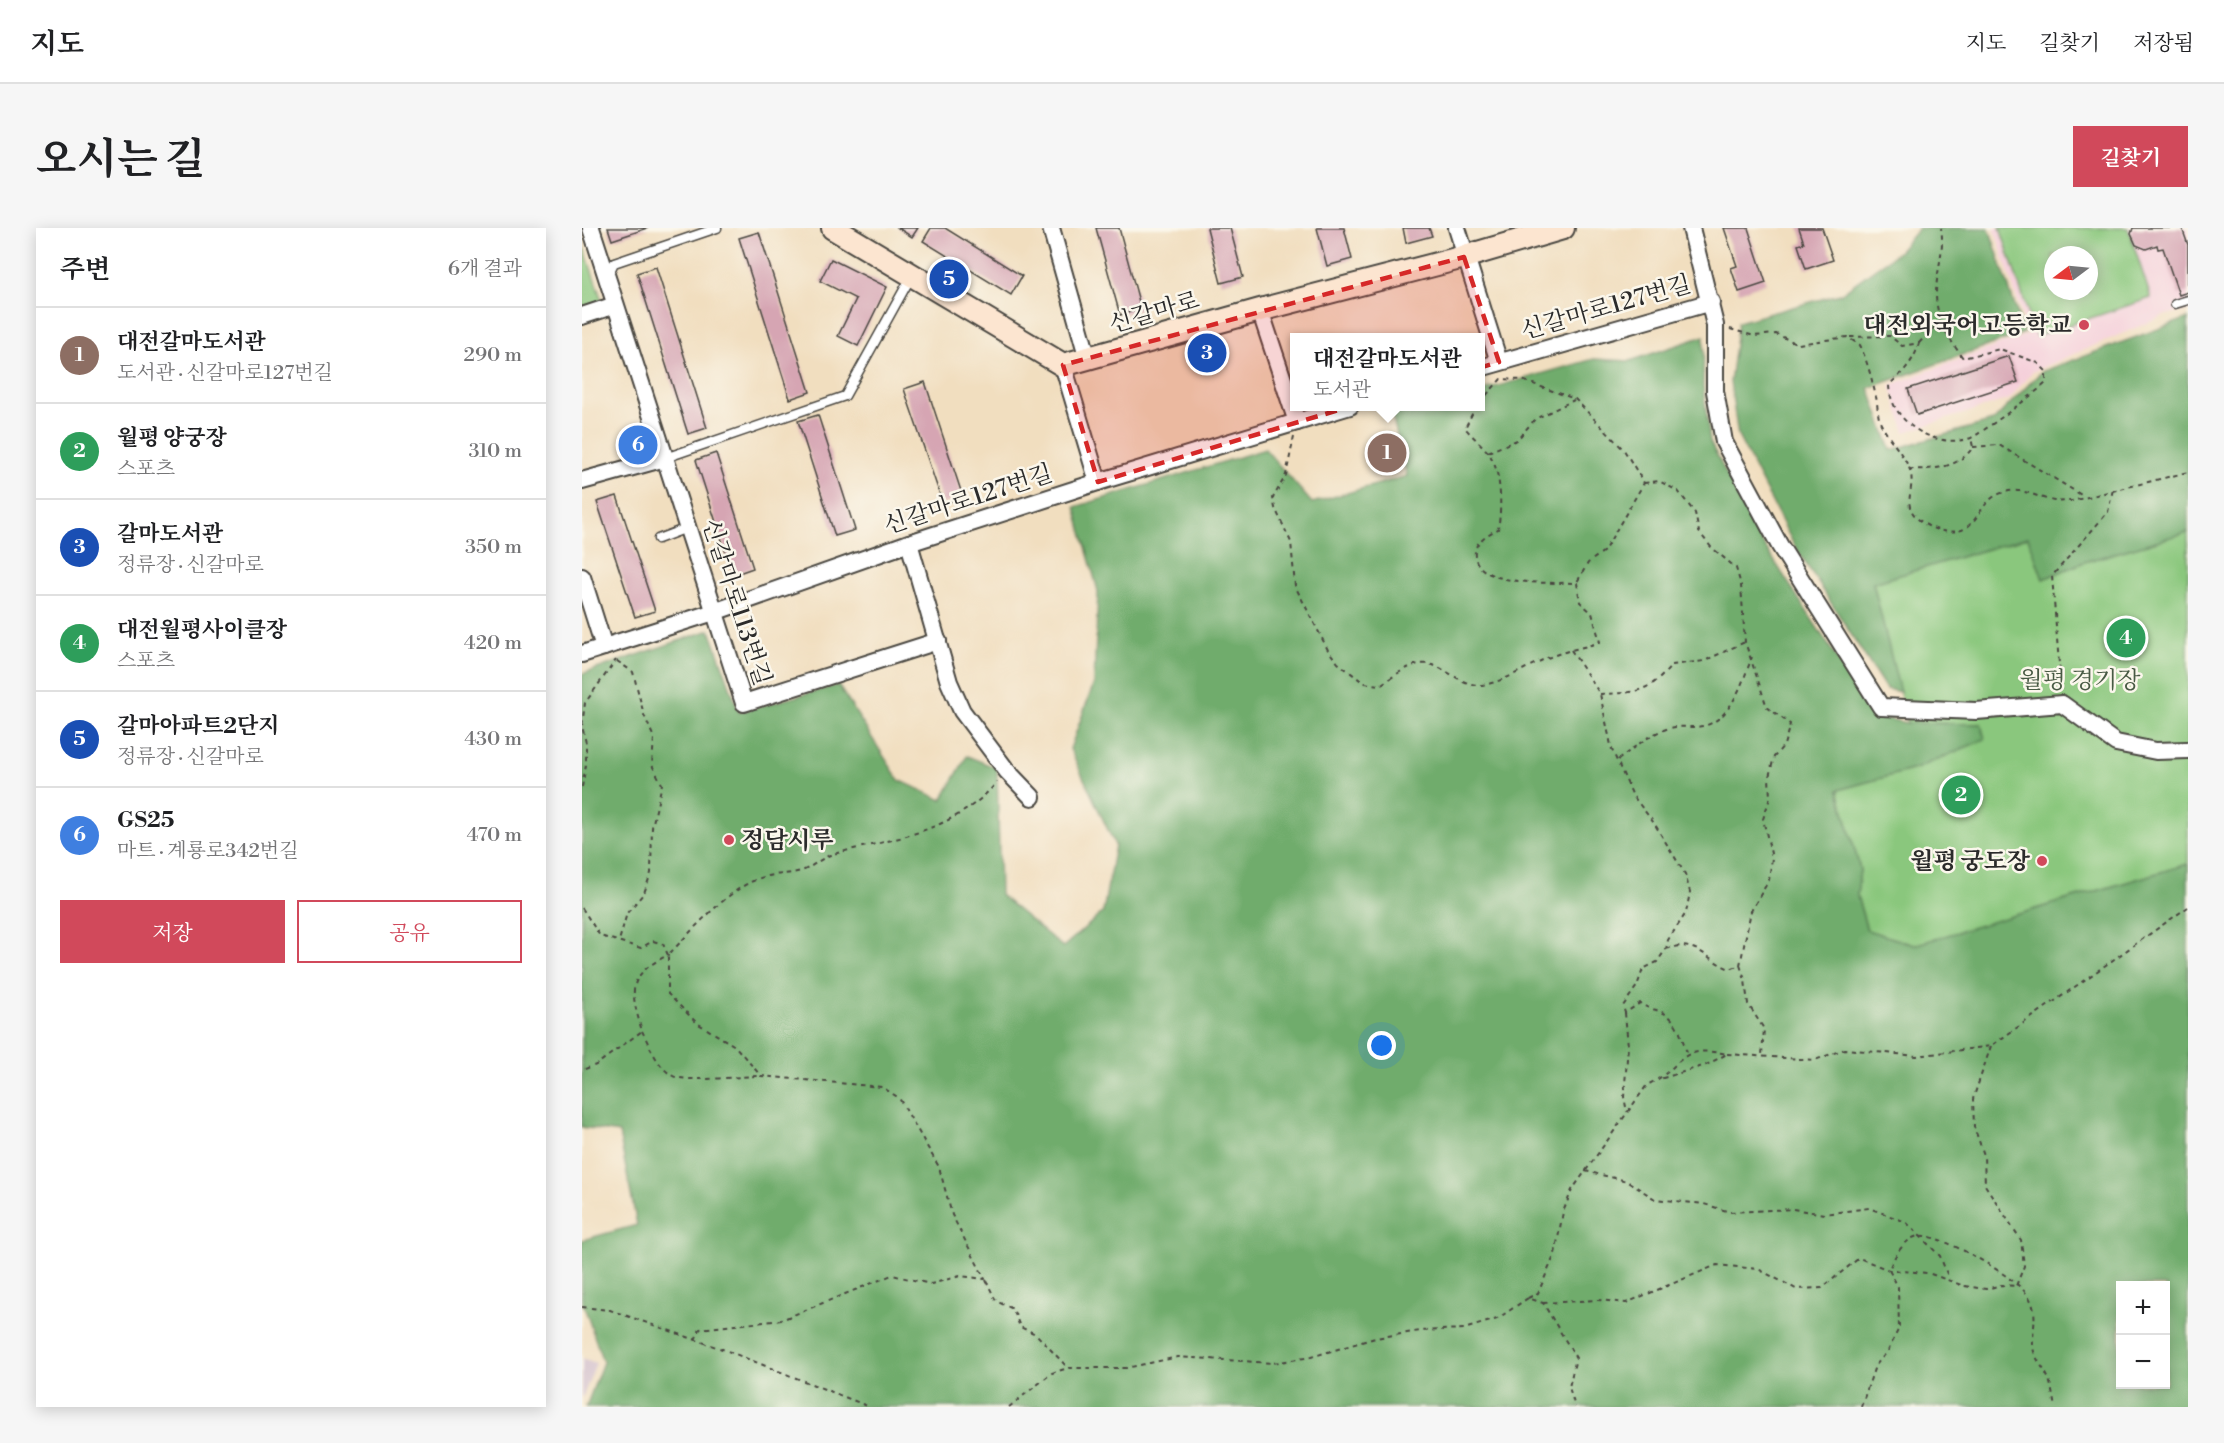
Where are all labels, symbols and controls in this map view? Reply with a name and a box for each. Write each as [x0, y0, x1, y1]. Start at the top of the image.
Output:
text: 지도 [30, 27, 84, 62]
text: 지도 [1966, 31, 2006, 57]
text: 길찾기 [2039, 31, 2100, 57]
text: 저장됨 [2133, 31, 2194, 57]
button: 길찾기 [2073, 126, 2188, 187]
text: 오시는 길 [36, 134, 205, 187]
north arrow [2044, 246, 2098, 300]
text: 주변 [60, 254, 110, 286]
pin: 5 [930, 256, 968, 302]
text: 6개 결과 [448, 257, 522, 282]
street label: 신갈마로127번길 [1518, 269, 1695, 347]
street label: 신갈마로 [1106, 286, 1203, 340]
place label: 대전외국어고등학교 [1863, 311, 2072, 341]
marker: 대전외국어고등학교 [2077, 318, 2091, 332]
text: 대전갈마도서관 [117, 329, 266, 356]
pin: 3 [1188, 330, 1226, 376]
popup [1290, 333, 1485, 411]
text: 1 [75, 343, 84, 368]
text: 290 m [464, 343, 522, 368]
text: 대전갈마도서관 [1313, 346, 1462, 373]
text: 도서관 · 신갈마로127번길 [117, 361, 333, 386]
text: 도서관 [1313, 378, 1371, 403]
pin: 6 [618, 422, 658, 468]
text: 월평 양궁장 [117, 425, 227, 452]
pin: 1 [1368, 430, 1406, 476]
text: 2 [73, 439, 86, 464]
text: 310 m [469, 439, 522, 464]
text: 스포츠 [117, 457, 175, 482]
street label: 신갈마로127번길 [880, 459, 1056, 541]
street label: 신갈마로113번길 [695, 515, 777, 690]
text: 갈마도서관 [117, 521, 223, 548]
text: 3 [73, 535, 86, 560]
text: 350 m [465, 535, 522, 560]
text: 정류장 · 신갈마로 [117, 553, 264, 578]
pin: 4 [2106, 616, 2146, 660]
text: 대전월평사이클장 [117, 617, 287, 644]
text: 4 [73, 631, 86, 656]
text: 420 m [464, 631, 522, 656]
text: 스포츠 [117, 649, 175, 674]
park label: 월평 경기장 [2020, 666, 2141, 696]
text: 갈마아파트2단지 [117, 713, 280, 740]
text: 5 [73, 727, 86, 752]
text: 430 m [464, 727, 522, 752]
text: 정류장 · 신갈마로 [117, 745, 264, 770]
pin: 2 [1942, 772, 1980, 818]
text: GS25 [117, 807, 174, 834]
text: 6 [73, 823, 86, 848]
text: 470 m [466, 823, 522, 848]
place label: 정담시루 [741, 826, 834, 856]
marker: 정담시루 [722, 833, 736, 847]
text: 마트 · 계룡로342번길 [117, 839, 298, 864]
place label: 월평 궁도장 [1910, 847, 2031, 877]
marker: 월평 궁도장 [2035, 854, 2049, 868]
button: 저장 [60, 900, 285, 963]
button: 공유 [297, 900, 522, 963]
your location [1367, 1031, 1396, 1060]
map controls [2116, 1281, 2170, 1389]
button: + [2116, 1281, 2170, 1335]
button: − [2116, 1335, 2170, 1389]

